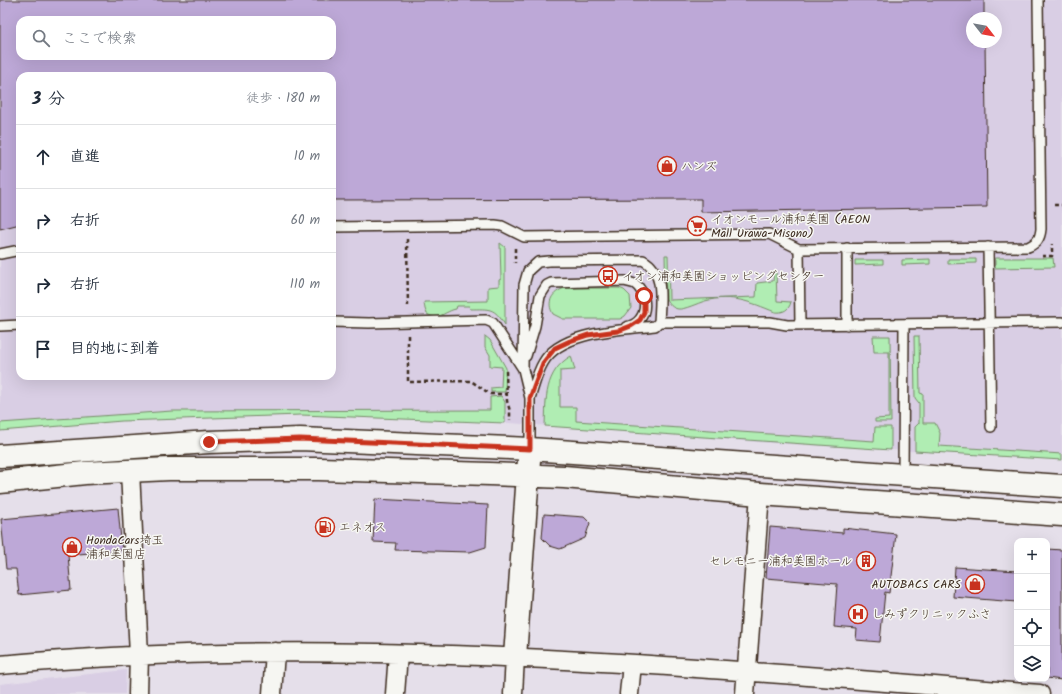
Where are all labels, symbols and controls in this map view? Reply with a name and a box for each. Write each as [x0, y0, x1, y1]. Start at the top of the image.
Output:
north arrow [966, 12, 1002, 48]
search box [16, 16, 336, 60]
icon: search [30, 27, 52, 49]
text: ここで検索 [62, 27, 137, 51]
text: 3 分 [32, 86, 65, 113]
text: 徒歩 · 180 m [247, 88, 320, 109]
text: 直進 [70, 145, 100, 169]
icon: ahead [32, 146, 54, 168]
text: 10 m [294, 146, 320, 167]
shop icon: ハンズ [656, 155, 678, 177]
place label: ハンズ [681, 157, 717, 176]
text: 右折 [70, 209, 100, 233]
icon: right [32, 210, 54, 232]
text: 60 m [291, 210, 320, 231]
place label: イオンモール浦和美園 (AEON Mall Urawa-Misono) [711, 210, 870, 243]
supermarket icon: イオンモール浦和美園 (AEON Mall Urawa-Misono) [686, 215, 708, 237]
bus stop icon: イオン浦和美園ショッピングセンター [597, 265, 619, 287]
place label: イオン浦和美園ショッピングセンター [622, 267, 825, 286]
text: 右折 [70, 273, 100, 297]
icon: right [32, 274, 54, 296]
text: 110 m [290, 274, 320, 295]
route start [635, 287, 653, 305]
text: 目的地に到着 [70, 337, 160, 361]
icon: arrive [32, 338, 54, 360]
route end [200, 433, 218, 451]
fuel station icon: エネオス [314, 516, 336, 538]
place label: エネオス [339, 518, 386, 537]
place label: HondaCars埼玉 浦和美園店 [86, 531, 163, 564]
shop icon: HondaCars埼玉 浦和美園店 [61, 536, 83, 558]
map controls [1014, 538, 1050, 682]
button: + [1014, 538, 1050, 574]
building icon: セレモニー浦和美園ホール [855, 550, 877, 572]
place label: セレモニー浦和美園ホール [709, 552, 852, 571]
shop icon: AUTOBACS CARS [964, 573, 986, 595]
button: − [1014, 574, 1050, 610]
place label: AUTOBACS CARS [872, 575, 962, 594]
hospital icon: しみずクリニックふさ [847, 603, 869, 625]
place label: しみずクリニックふさ [872, 605, 992, 624]
button: locate [1014, 610, 1050, 646]
button: layers [1014, 646, 1050, 682]

